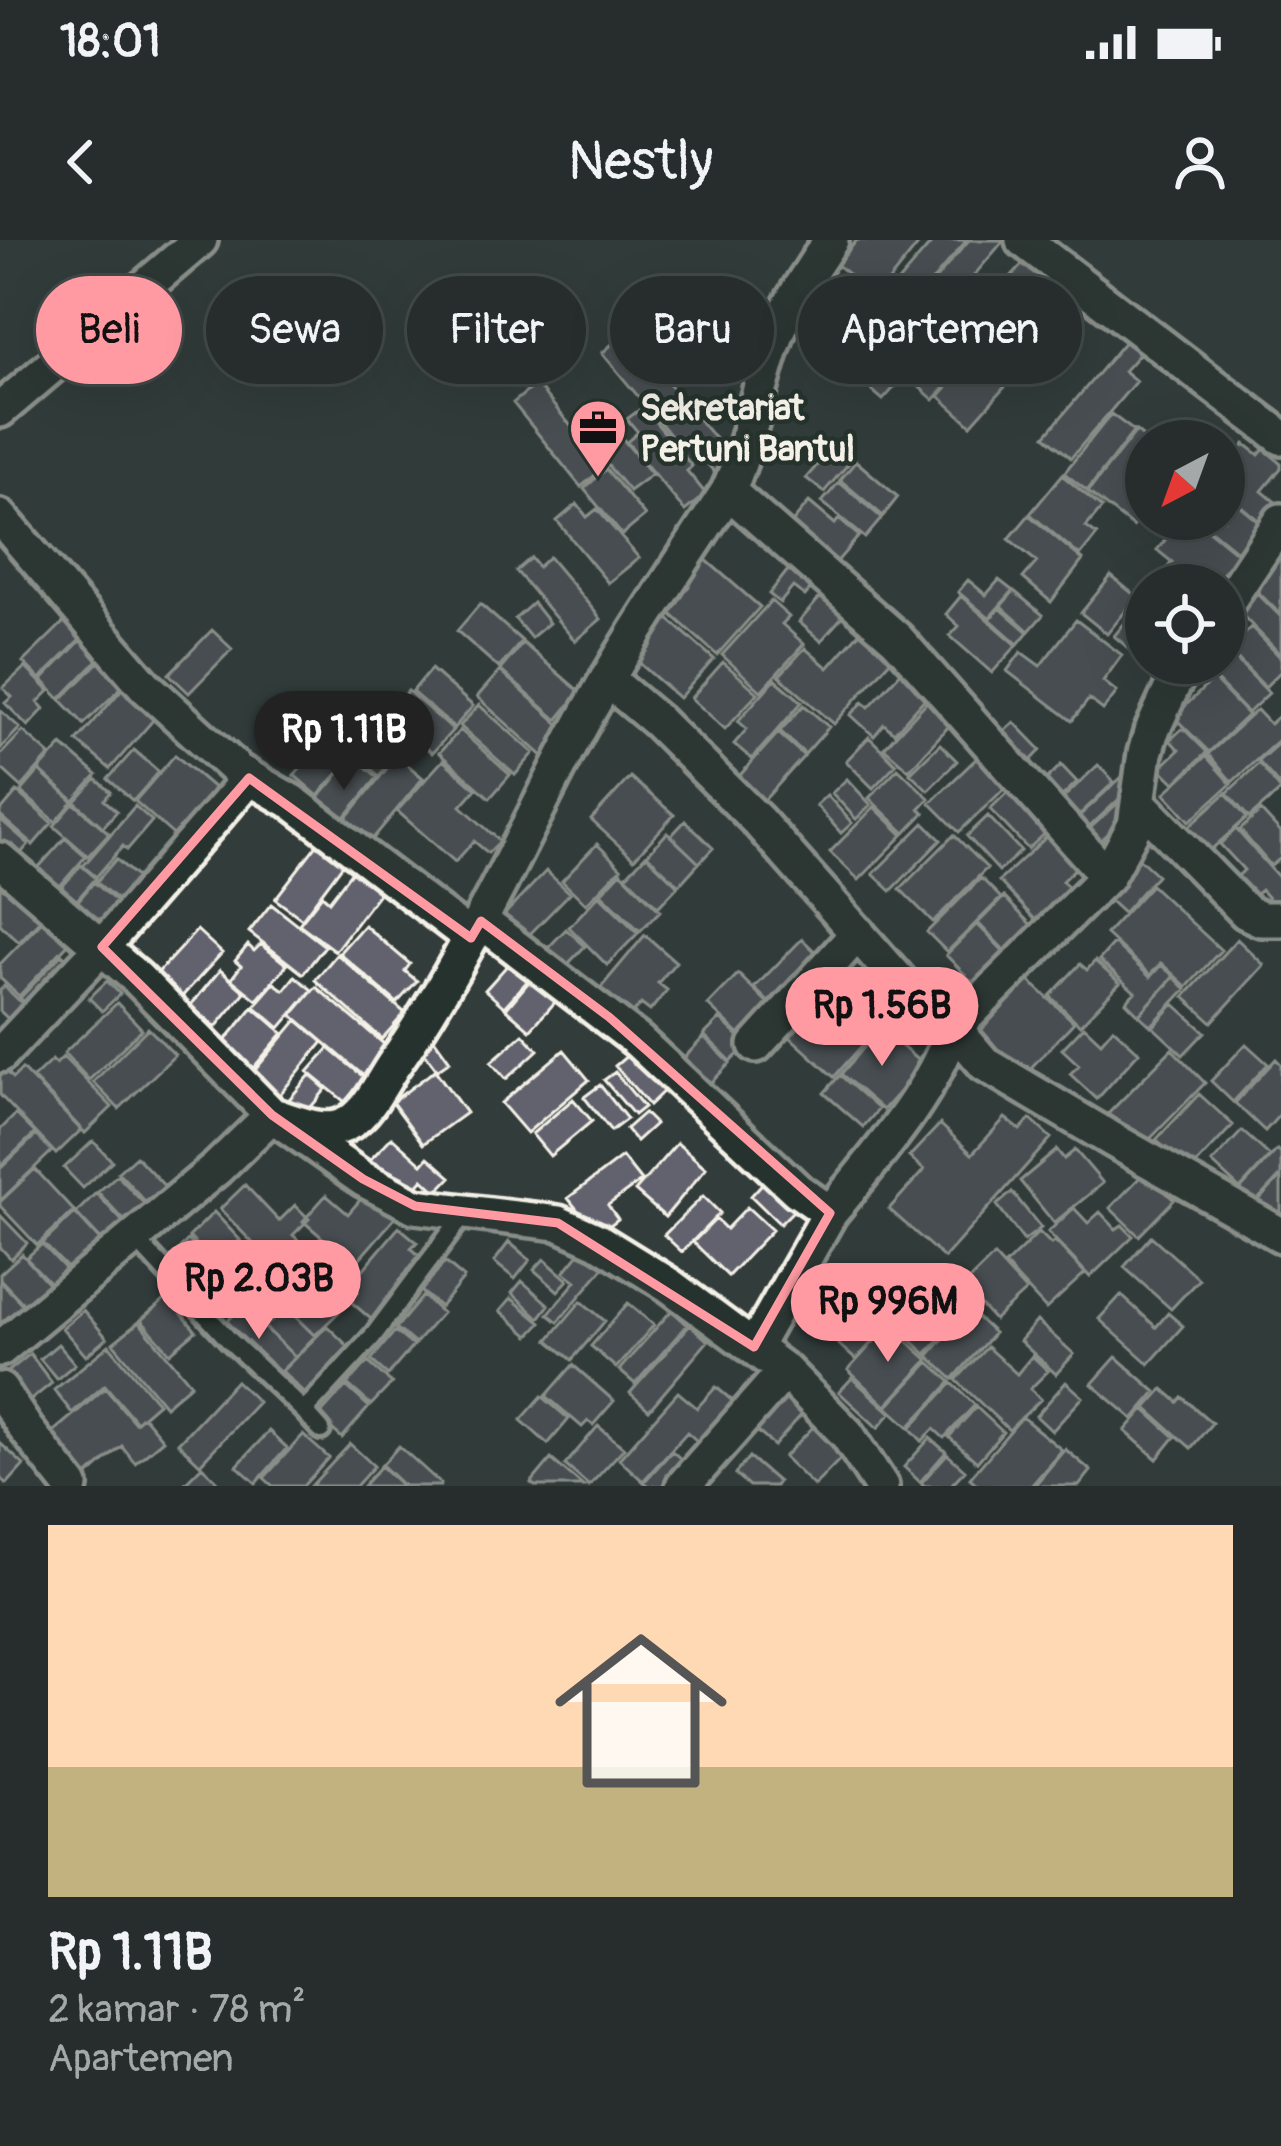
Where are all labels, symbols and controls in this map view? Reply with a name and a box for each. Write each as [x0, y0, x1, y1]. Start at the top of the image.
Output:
text: 18:01 [60, 14, 161, 70]
text: Nestly [568, 128, 713, 196]
icon: back [48, 129, 114, 195]
icon: person [1167, 129, 1233, 195]
chip: Beli [36, 276, 182, 384]
chip: Sewa [206, 276, 383, 384]
chip: Filter [407, 276, 586, 384]
chip: Baru [610, 276, 774, 384]
chip: Apartemen [798, 276, 1082, 384]
place label: Sekretariat Pertuni Bantul [640, 386, 855, 472]
office icon: Sekretariat Pertuni Bantul [567, 397, 629, 479]
north arrow [1125, 420, 1245, 540]
map controls [1125, 420, 1245, 684]
button: locate [1125, 564, 1245, 684]
pin: Rp 1.11B [220, 691, 468, 793]
text: Rp 1.11B [281, 705, 407, 754]
pin: Rp 1.56B [758, 967, 1006, 1069]
text: Rp 1.56B [812, 981, 952, 1030]
pin: Rp 2.03B [135, 1240, 383, 1342]
text: Rp 2.03B [184, 1254, 334, 1303]
pin: Rp 996M [777, 1263, 999, 1365]
text: Rp 996M [818, 1277, 958, 1326]
icon: home [533, 1603, 749, 1819]
text: Rp 1.11B [48, 1921, 213, 1985]
text: 2 kamar · 78 m² [48, 1985, 306, 2034]
text: Apartemen [48, 2034, 233, 2083]

